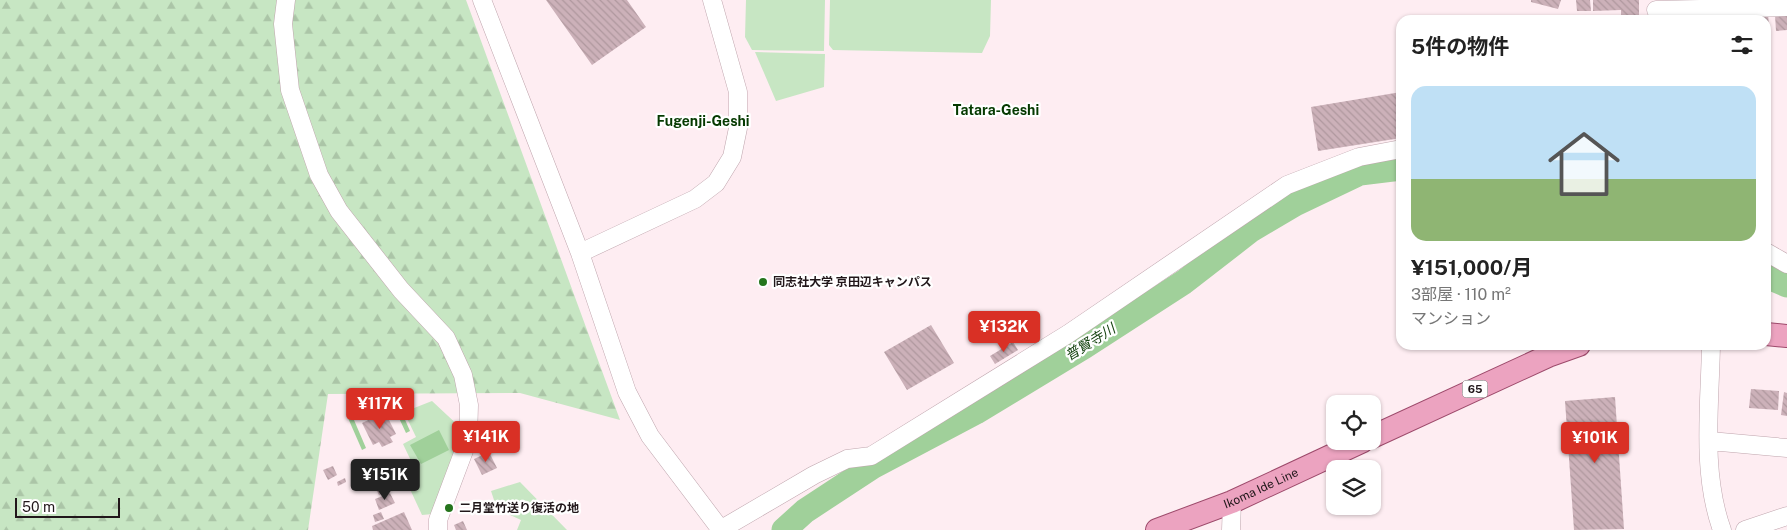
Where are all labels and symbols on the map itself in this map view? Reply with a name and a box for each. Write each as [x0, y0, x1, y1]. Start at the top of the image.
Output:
district label: Tatara-Geshi [953, 102, 1039, 118]
district label: Fugenji-Geshi [656, 113, 750, 129]
place label: 同志社大学 京田辺キャンパス [773, 275, 932, 289]
marker: 同志社大学 京田辺キャンパス [757, 276, 769, 288]
pin: ¥132K [969, 310, 1039, 353]
water label: 普賢寺川 [1062, 319, 1120, 364]
road number: 65 [1462, 380, 1488, 398]
pin: ¥117K [345, 388, 415, 430]
pin: ¥141K [451, 420, 521, 463]
pin: ¥101K [1560, 422, 1630, 464]
pin: ¥151K [350, 458, 420, 501]
street label: Ikoma Ide Line [1222, 465, 1301, 511]
scale bar [15, 495, 120, 518]
place label: 二月堂竹送り復活の地 [459, 501, 579, 515]
marker: 二月堂竹送り復活の地 [443, 502, 455, 514]

